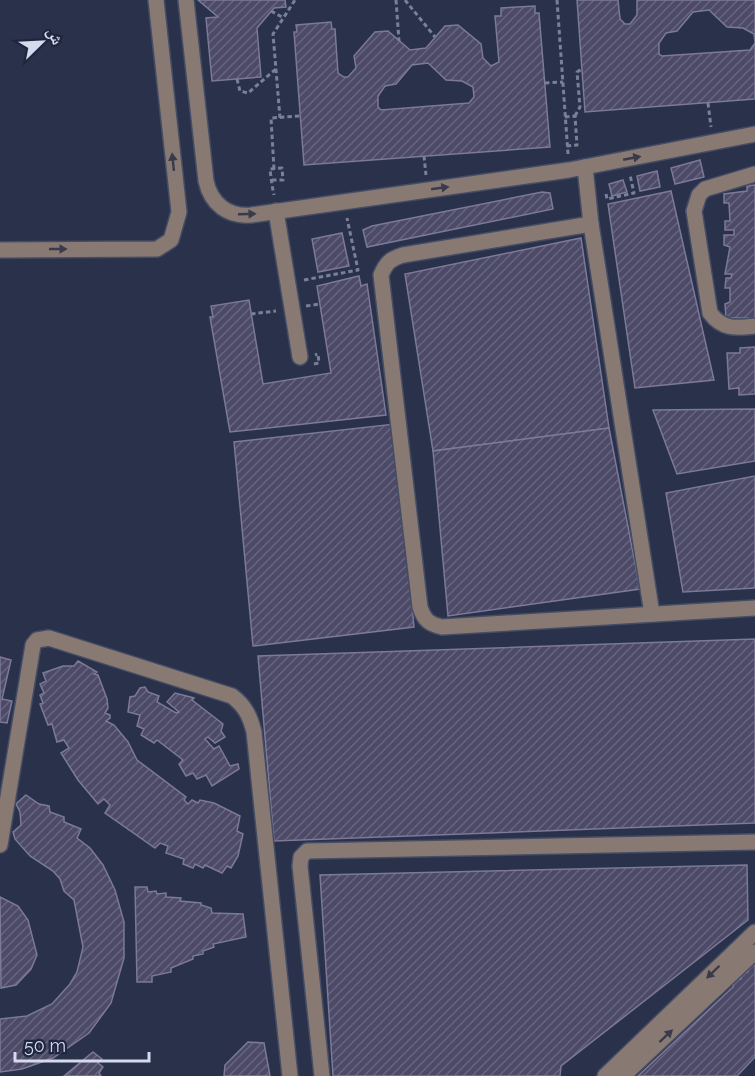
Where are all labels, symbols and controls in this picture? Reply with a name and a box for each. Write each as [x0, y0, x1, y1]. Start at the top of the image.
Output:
north arrow [12, 12, 72, 72]
text: ش [43, 24, 67, 48]
one-way arrow [168, 152, 178, 171]
one-way arrow [623, 153, 642, 162]
one-way arrow [430, 183, 449, 193]
one-way arrow [237, 209, 256, 219]
one-way arrow [49, 245, 68, 254]
one-way arrow [706, 965, 720, 979]
scale bar [15, 1025, 148, 1063]
one-way arrow [658, 1029, 673, 1043]
text: 50 m [24, 1035, 66, 1056]

